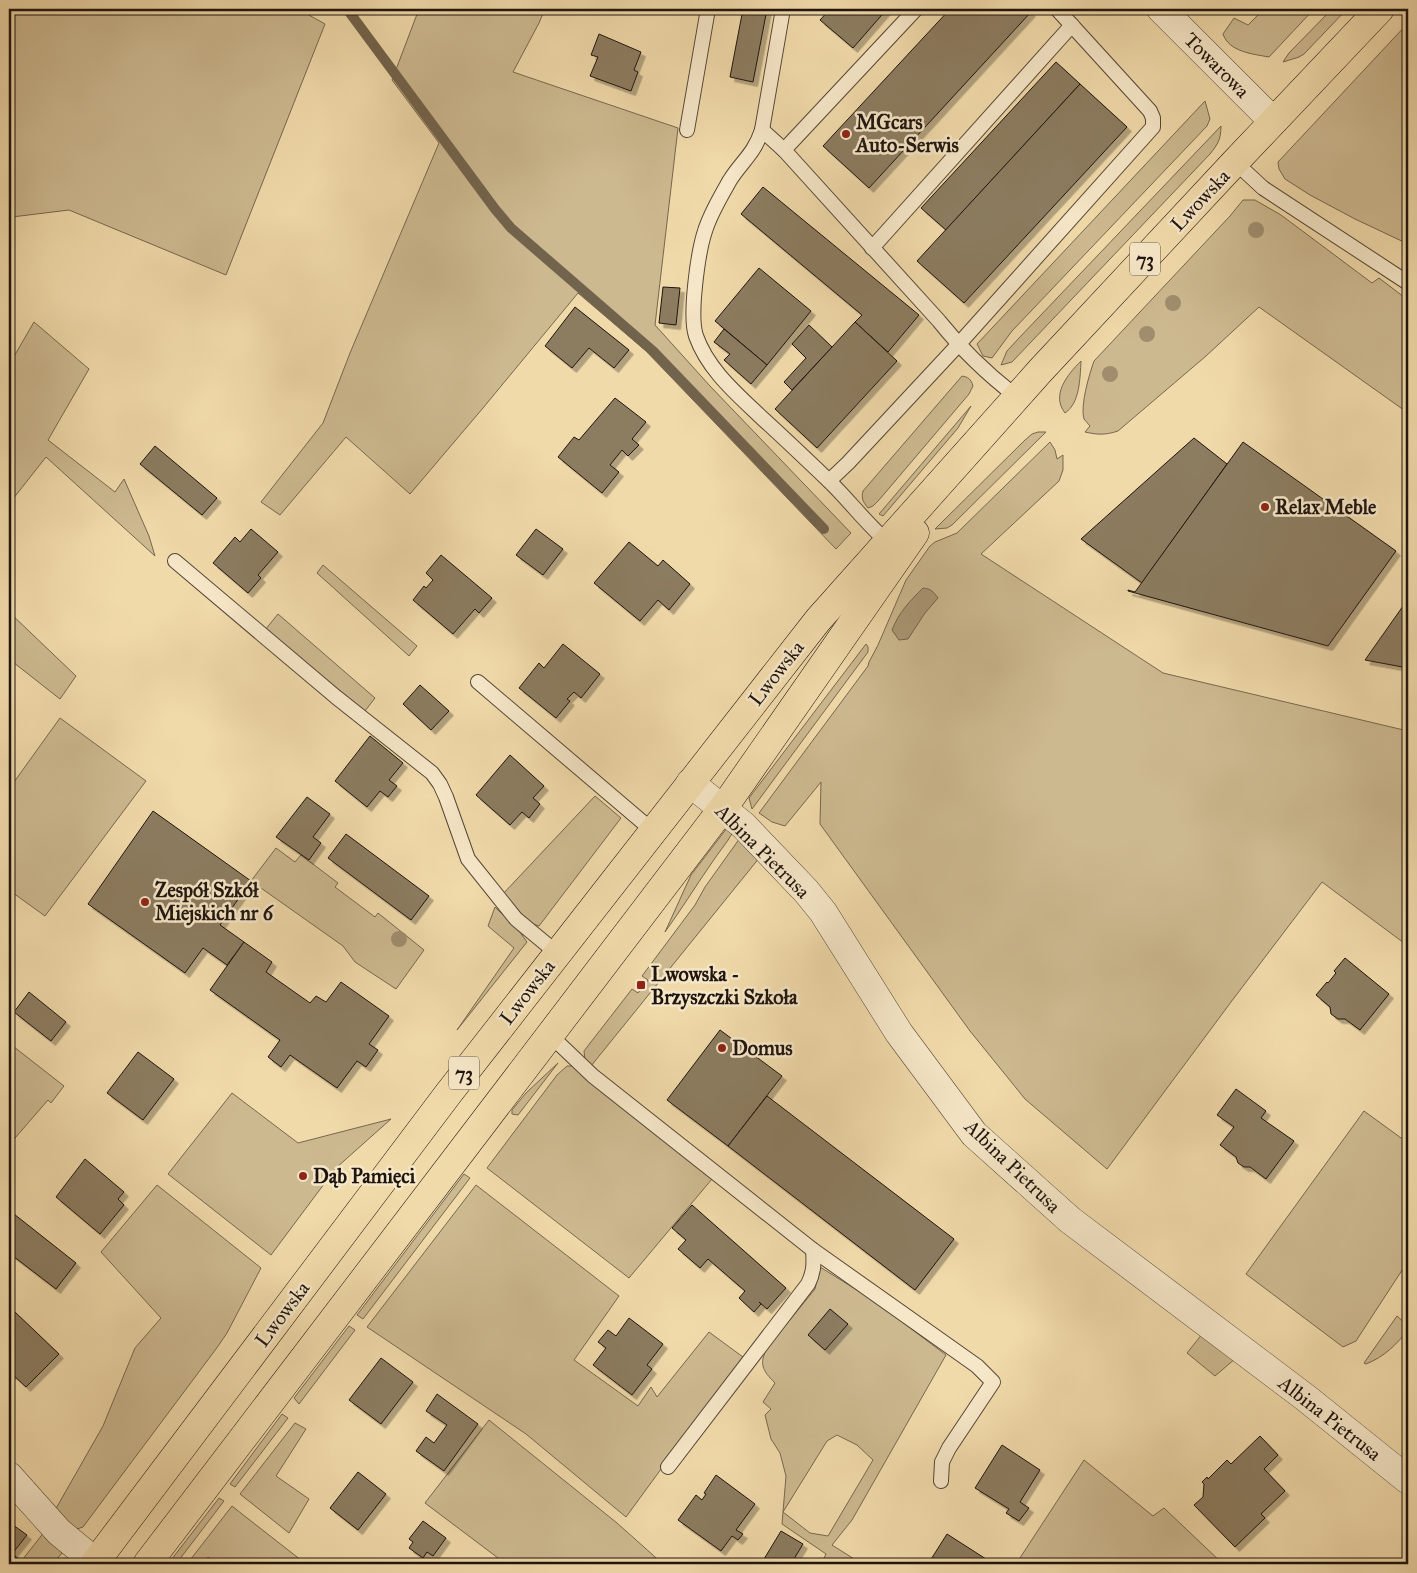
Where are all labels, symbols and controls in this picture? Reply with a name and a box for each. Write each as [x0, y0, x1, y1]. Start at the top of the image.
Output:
street label: Towarowa [1179, 27, 1255, 103]
place label: MGcars Auto-Serwis [854, 110, 960, 157]
marker: MGcars Auto-Serwis [840, 128, 852, 140]
street label: Lwowska [1165, 164, 1235, 236]
road number: 73 [1130, 242, 1160, 276]
place label: Relax Meble [1275, 495, 1377, 519]
marker: Relax Meble [1259, 501, 1271, 513]
street label: Lwowska [743, 635, 809, 710]
street label: Albina Pietrusa [710, 798, 816, 904]
place label: Zespół Szkół Miejskich nr 6 [155, 878, 275, 926]
marker: Zespół Szkół Miejskich nr 6 [139, 896, 151, 908]
street label: Lwowska [494, 954, 560, 1029]
place label: Lwowska - Brzyszczki Szkoła [651, 962, 798, 1010]
marker: Lwowska - Brzyszczki Szkoła [635, 979, 647, 991]
place label: Domus [732, 1036, 793, 1060]
marker: Domus [716, 1042, 728, 1054]
road number: 73 [449, 1056, 479, 1090]
street label: Albina Pietrusa [959, 1114, 1066, 1218]
place label: Dąb Pamięci [313, 1164, 416, 1188]
marker: Dąb Pamięci [297, 1170, 309, 1182]
street label: Lwowska [250, 1276, 315, 1352]
street label: Albina Pietrusa [1273, 1370, 1387, 1466]

